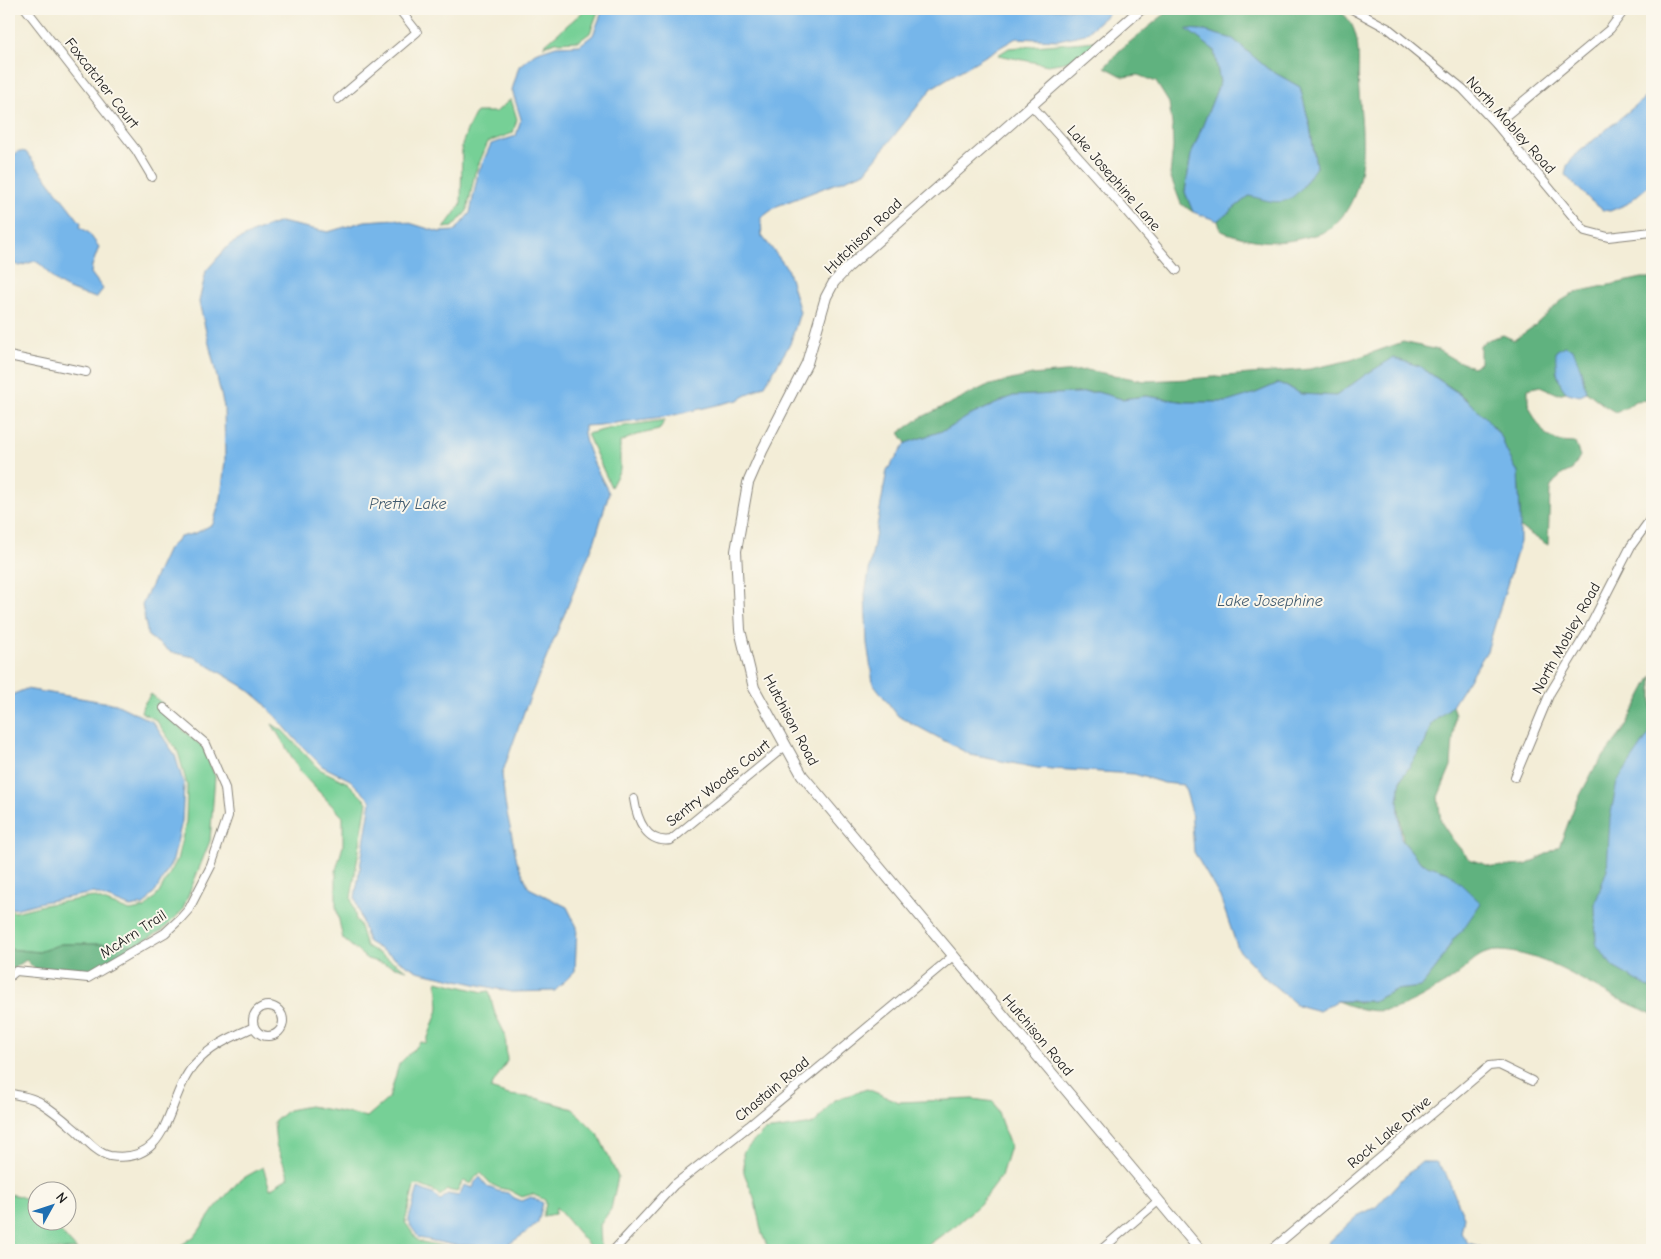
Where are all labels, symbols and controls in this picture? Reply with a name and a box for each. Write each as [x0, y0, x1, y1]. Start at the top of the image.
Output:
street label: Foxcatcher Court [61, 34, 143, 132]
street label: North Mobley Road [1463, 73, 1559, 177]
street label: Lake Josephine Lane [1063, 122, 1165, 235]
street label: Hutchison Road [820, 194, 906, 278]
water label: Pretty Lake [369, 495, 447, 513]
street label: North Mobley Road [1528, 579, 1604, 697]
water label: Lake Josephine [1217, 592, 1323, 610]
street label: Hutchison Road [759, 671, 823, 769]
street label: Sentry Woods Court [662, 735, 774, 830]
street label: McArn Trail [96, 906, 170, 962]
street label: Hutchison Road [999, 991, 1077, 1079]
street label: Chastain Road [731, 1053, 813, 1125]
street label: Rock Lake Drive [1344, 1092, 1435, 1172]
north arrow [28, 1182, 78, 1232]
text: N [52, 1189, 71, 1207]

